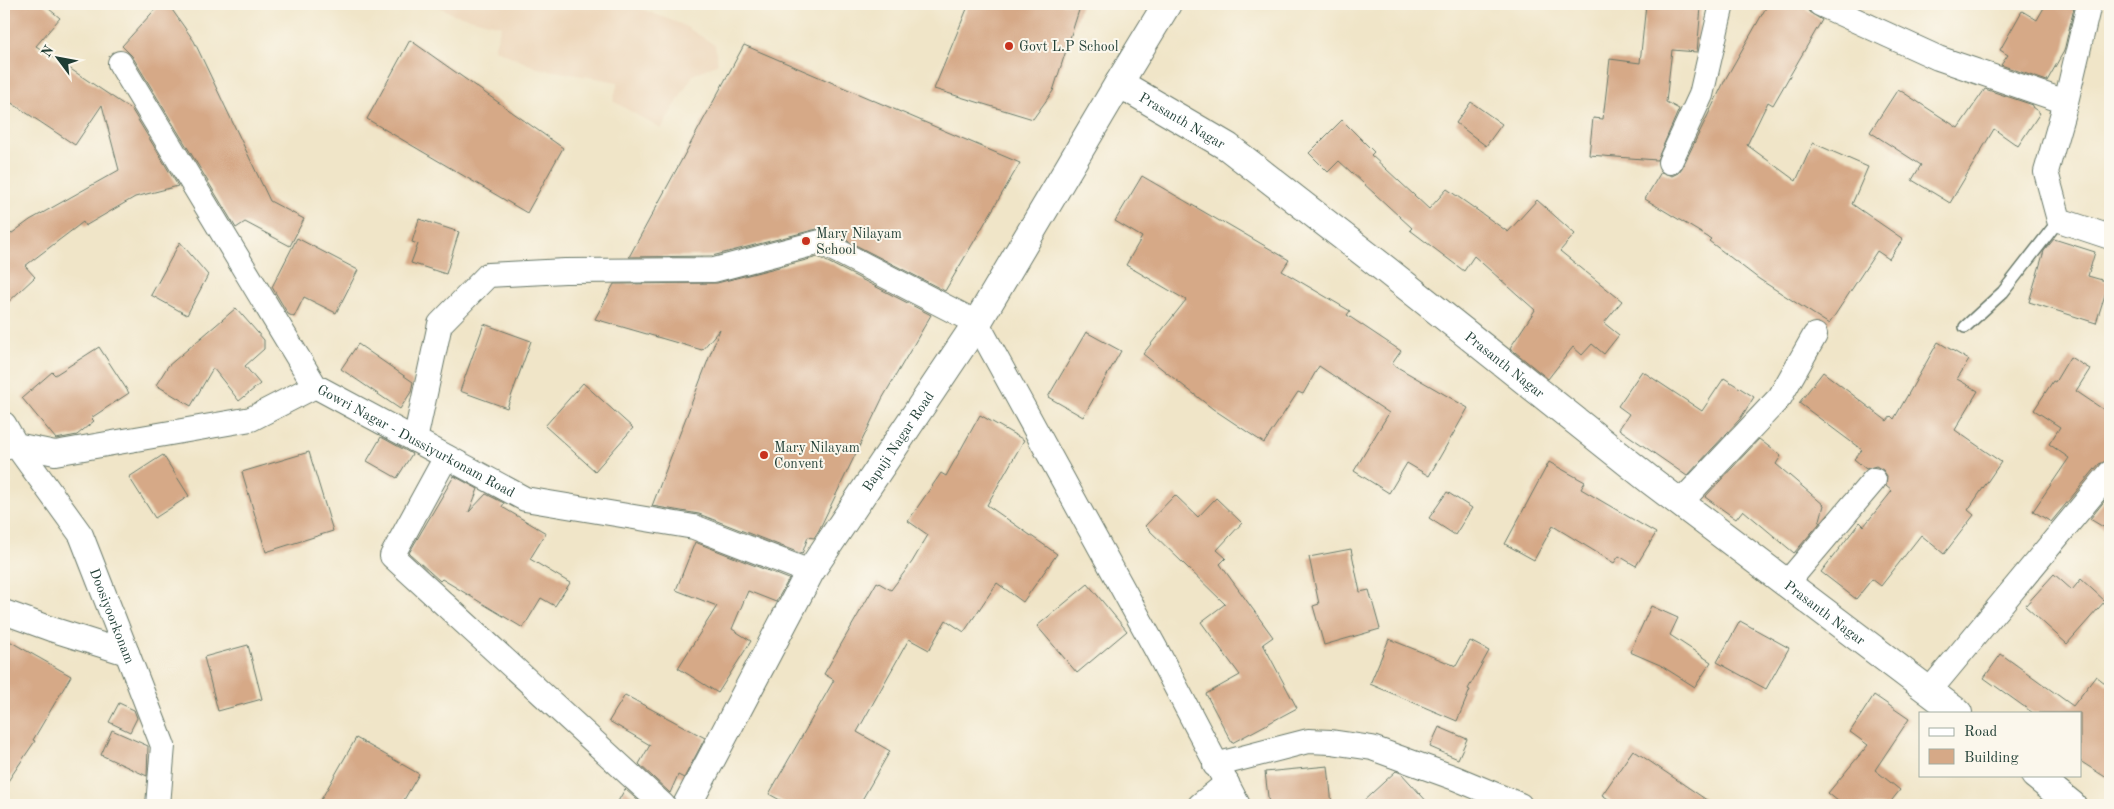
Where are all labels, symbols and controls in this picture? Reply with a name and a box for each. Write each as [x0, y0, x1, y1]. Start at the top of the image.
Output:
north arrow [32, 32, 82, 82]
marker: Govt L.P School [1003, 40, 1015, 52]
place label: Govt L.P School [1019, 40, 1119, 54]
text: N [39, 43, 57, 60]
street label: Prasanth Nagar [1136, 90, 1228, 152]
place label: Mary Nilayam School [816, 227, 902, 257]
marker: Mary Nilayam School [800, 235, 812, 247]
street label: Prasanth Nagar [1462, 330, 1547, 401]
street label: Gowri Nagar - Dussiyurkonam Road [315, 383, 517, 500]
street label: Bapuji Nagar Road [860, 389, 937, 494]
place label: Mary Nilayam Convent [774, 441, 860, 471]
marker: Mary Nilayam Convent [758, 449, 770, 461]
street label: Doosiyoorkonam [87, 567, 136, 666]
street label: Prasanth Nagar [1782, 578, 1868, 648]
legend [1919, 712, 2082, 776]
text: Road [1964, 725, 1998, 740]
text: Building [1964, 751, 2019, 766]

